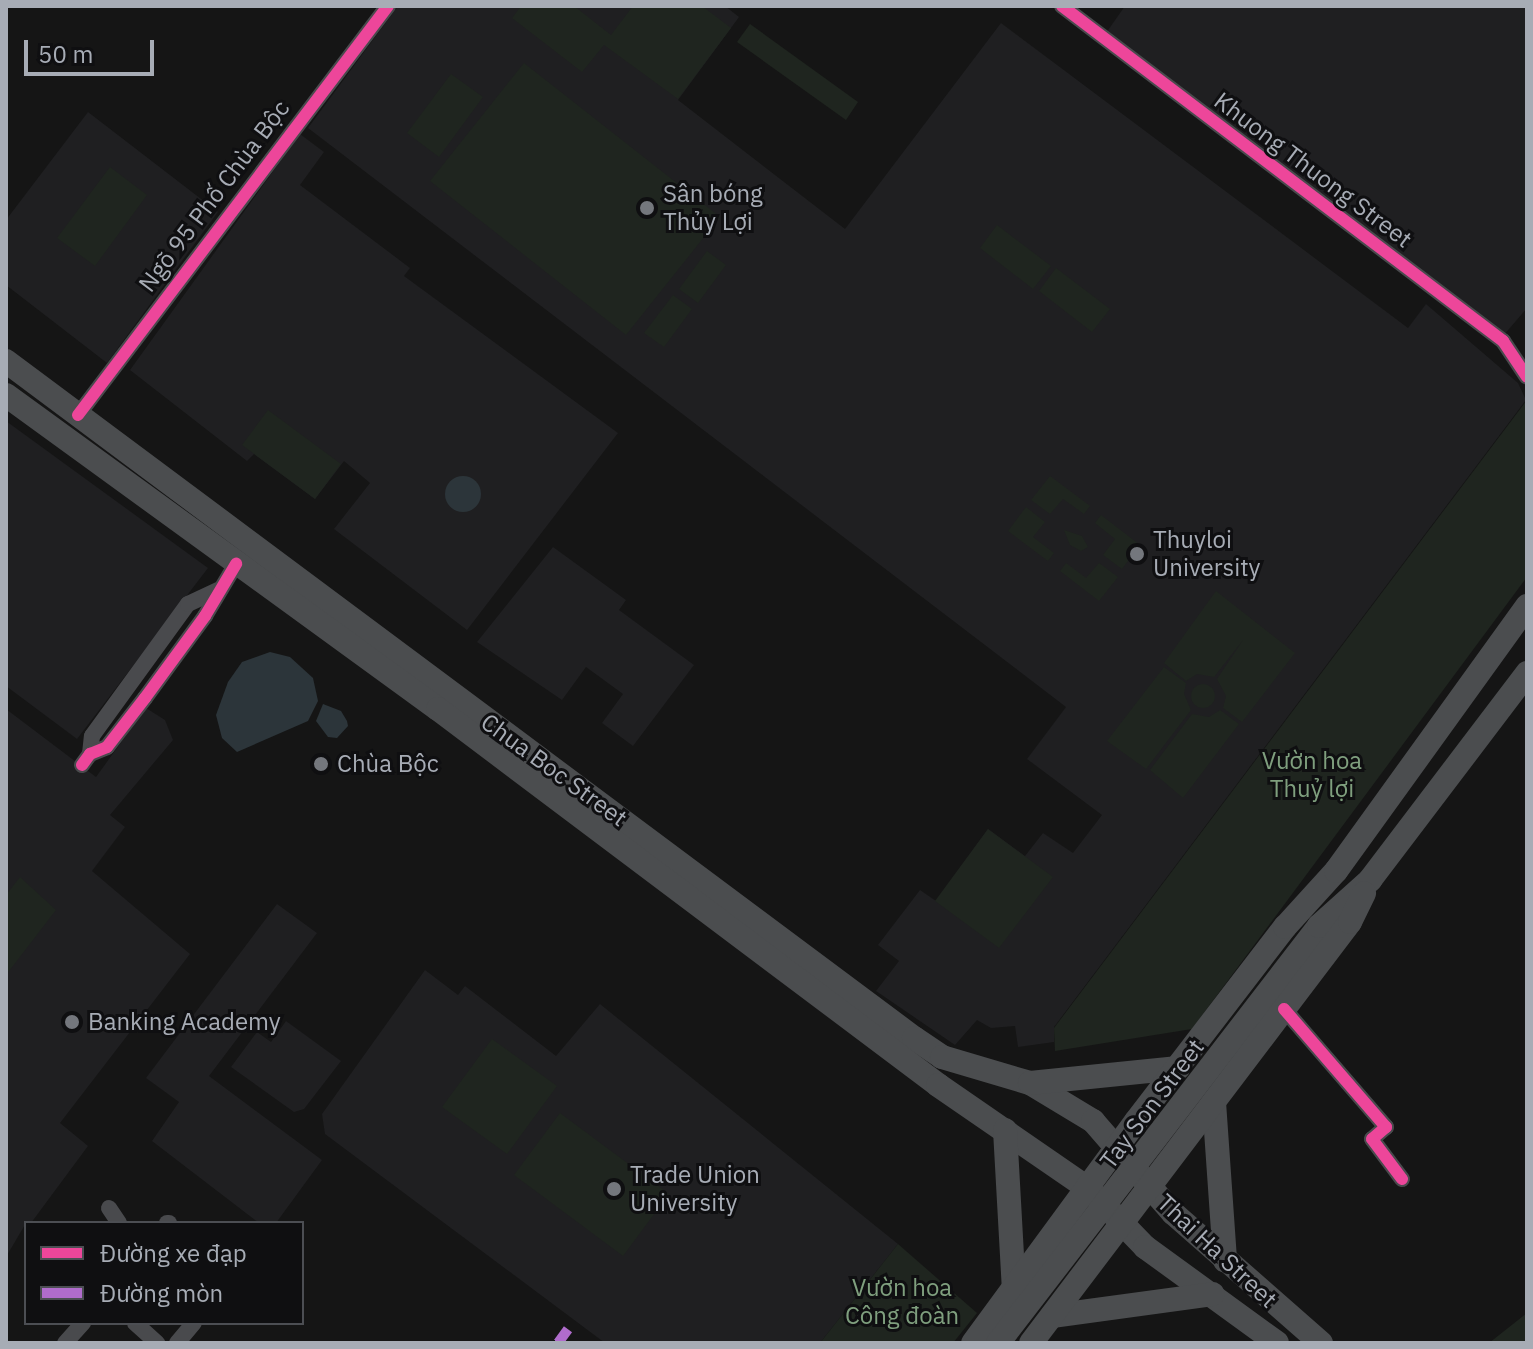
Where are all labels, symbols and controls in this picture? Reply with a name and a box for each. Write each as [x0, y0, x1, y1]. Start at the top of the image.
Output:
scale bar [28, 24, 158, 74]
text: 50 m [38, 38, 93, 70]
street label: Khuong Thuong Street [1208, 86, 1418, 254]
street label: Ngõ 95 Phố Chùa Bộc [133, 95, 295, 297]
place label: Sân bóng Thủy Lợi [663, 180, 763, 236]
marker: Sân bóng Thủy Lợi [638, 199, 656, 217]
place label: Thuyloi University [1153, 526, 1261, 582]
marker: Thuyloi University [1128, 545, 1146, 563]
street label: Chua Boc Street [475, 707, 633, 833]
park label: Vườn hoa Thuỷ lợi [1262, 747, 1362, 803]
place label: Chùa Bộc [337, 750, 439, 778]
marker: Chùa Bộc [312, 755, 330, 773]
place label: Banking Academy [88, 1008, 281, 1036]
marker: Banking Academy [63, 1013, 81, 1031]
street label: Tay Son Street [1094, 1033, 1210, 1175]
place label: Trade Union University [630, 1161, 760, 1217]
marker: Trade Union University [605, 1180, 623, 1198]
street label: Thai Ha Street [1151, 1188, 1283, 1314]
legend [24, 1221, 304, 1325]
text: Đường xe đạp [100, 1237, 247, 1269]
park label: Vườn hoa Công đoàn [845, 1274, 959, 1330]
text: Đường mòn [100, 1277, 223, 1309]

